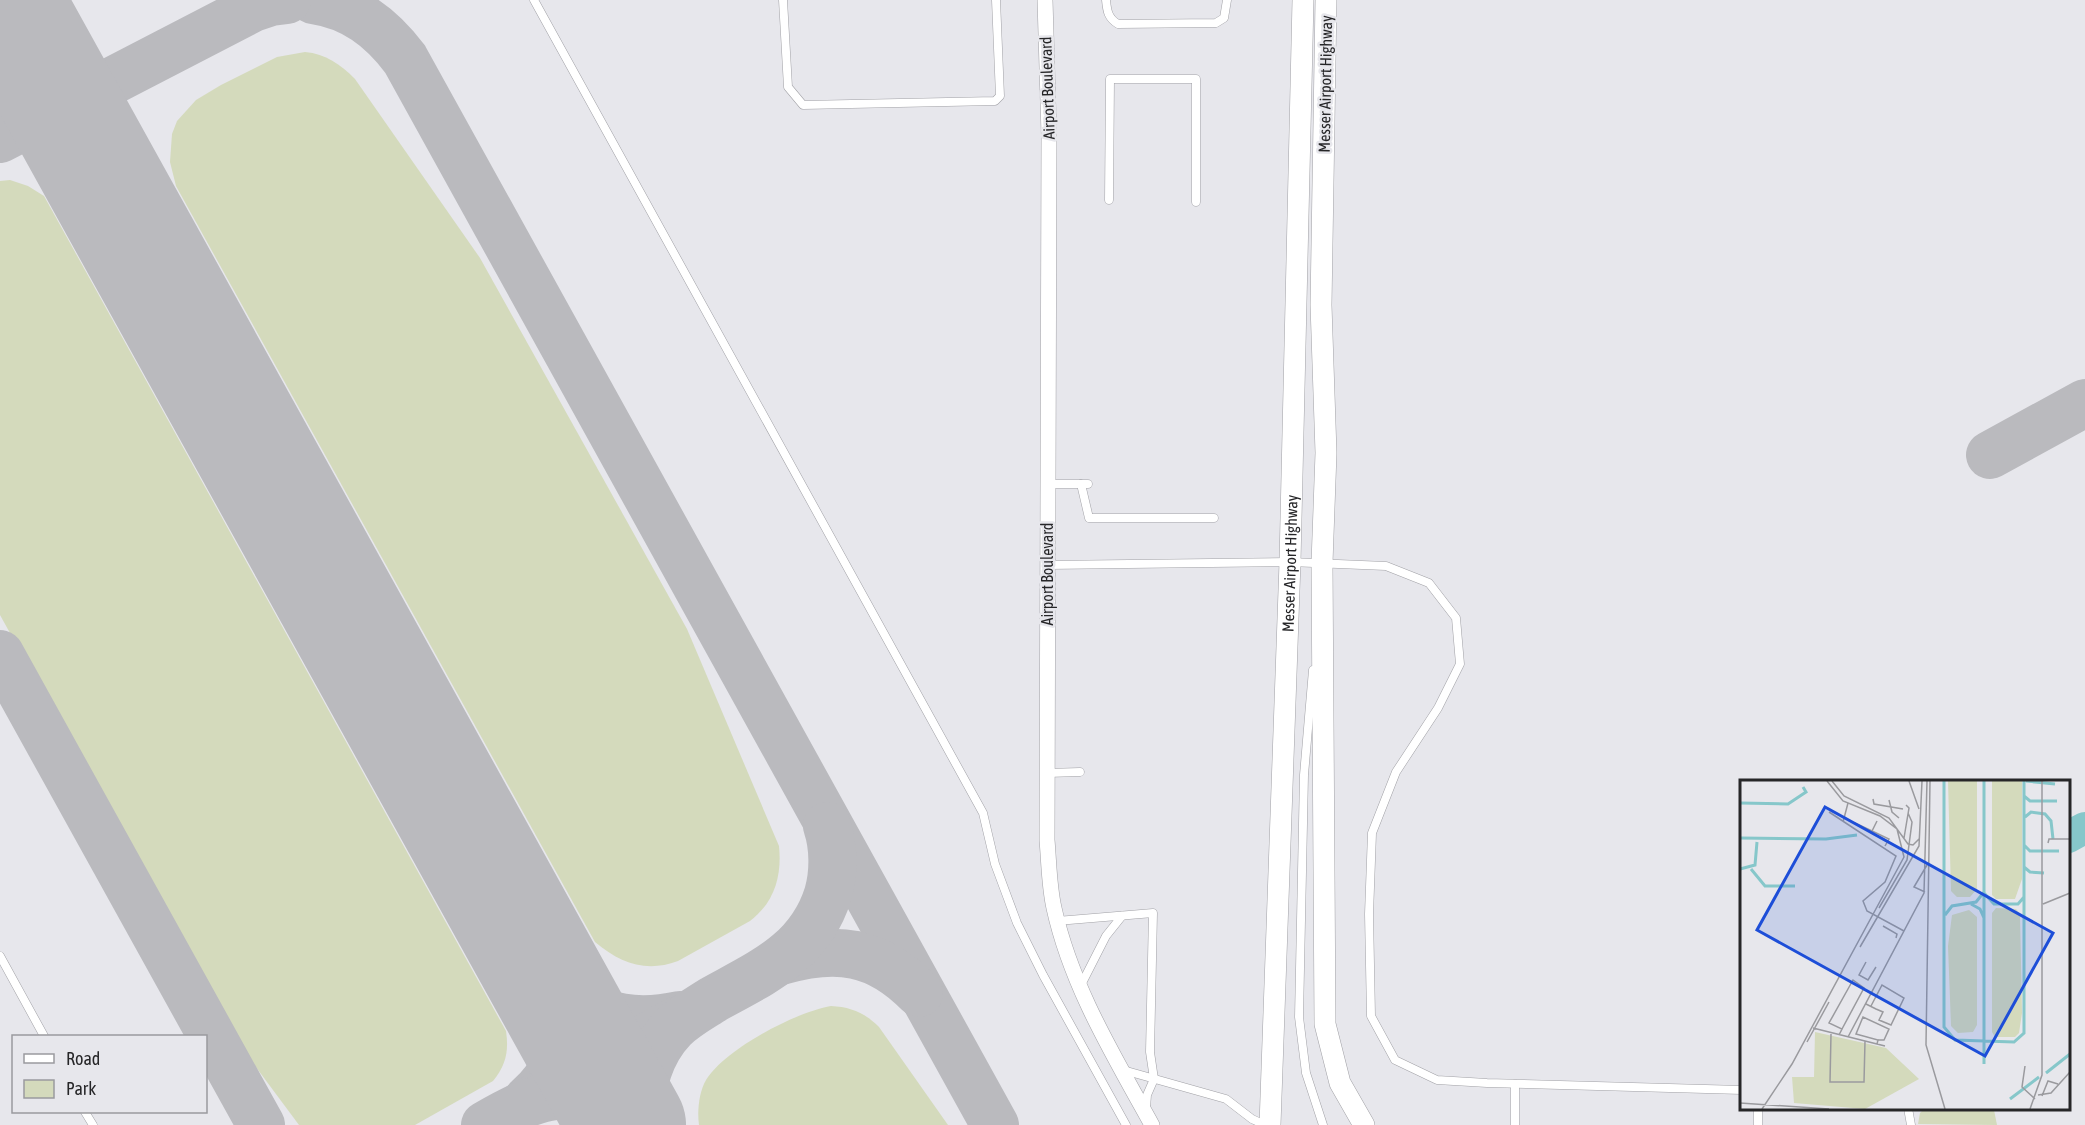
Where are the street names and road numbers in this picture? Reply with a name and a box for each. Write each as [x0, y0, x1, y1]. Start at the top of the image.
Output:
street label: Messer Airport Highway [1315, 15, 1336, 153]
street label: Airport Boulevard [1036, 36, 1059, 140]
street label: Messer Airport Highway [1279, 494, 1302, 632]
street label: Airport Boulevard [1038, 523, 1057, 625]

